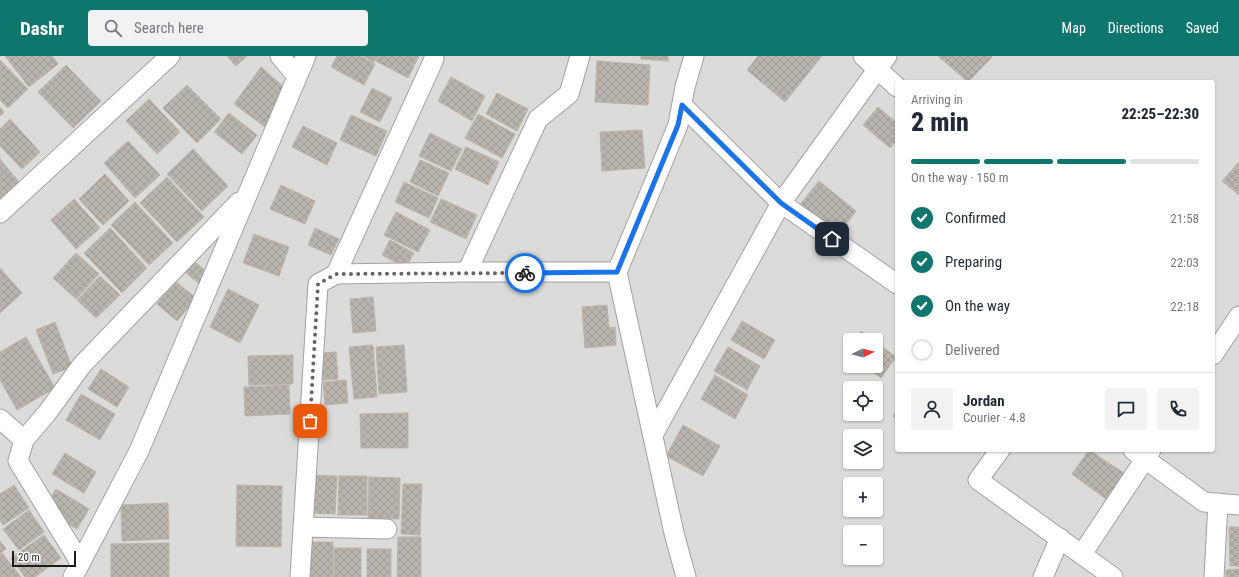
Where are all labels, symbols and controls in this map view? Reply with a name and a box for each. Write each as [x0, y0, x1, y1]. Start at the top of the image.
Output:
search box [88, 10, 368, 46]
text: Dashr [20, 17, 64, 40]
icon: search [102, 17, 124, 39]
text: Search here [134, 19, 204, 37]
text: Map [1062, 20, 1086, 36]
text: Directions [1108, 20, 1164, 36]
text: Saved [1186, 20, 1219, 36]
text: Arriving in [911, 92, 963, 107]
text: 22:25–22:30 [1121, 105, 1199, 123]
text: 2 min [911, 107, 969, 137]
text: On the way · 150 m [911, 170, 1008, 185]
icon: check [911, 207, 933, 229]
text: Confirmed [945, 209, 1006, 227]
text: 21:58 [1170, 211, 1199, 226]
pin [815, 222, 849, 256]
icon: home [821, 228, 843, 250]
icon: check [911, 251, 933, 273]
courier [505, 253, 545, 293]
text: Preparing [945, 253, 1002, 271]
text: 22:03 [1170, 255, 1199, 270]
icon: bike [514, 262, 536, 284]
icon: check [911, 295, 933, 317]
text: On the way [945, 297, 1010, 315]
text: 22:18 [1170, 299, 1199, 314]
north arrow [843, 333, 883, 373]
map controls [843, 333, 883, 565]
text: Delivered [945, 341, 1000, 359]
button: locate [843, 381, 883, 421]
button: person [911, 388, 953, 430]
button: chat [1105, 388, 1147, 430]
button: phone [1157, 388, 1199, 430]
text: Jordan [963, 392, 1005, 410]
pin [293, 404, 327, 438]
icon: bag [299, 410, 321, 432]
text: Courier · 4.8 [963, 410, 1026, 425]
button: layers [843, 429, 883, 469]
button: + [843, 477, 883, 517]
button: − [843, 525, 883, 565]
scale bar [12, 549, 76, 568]
text: 20 m [18, 551, 40, 564]

